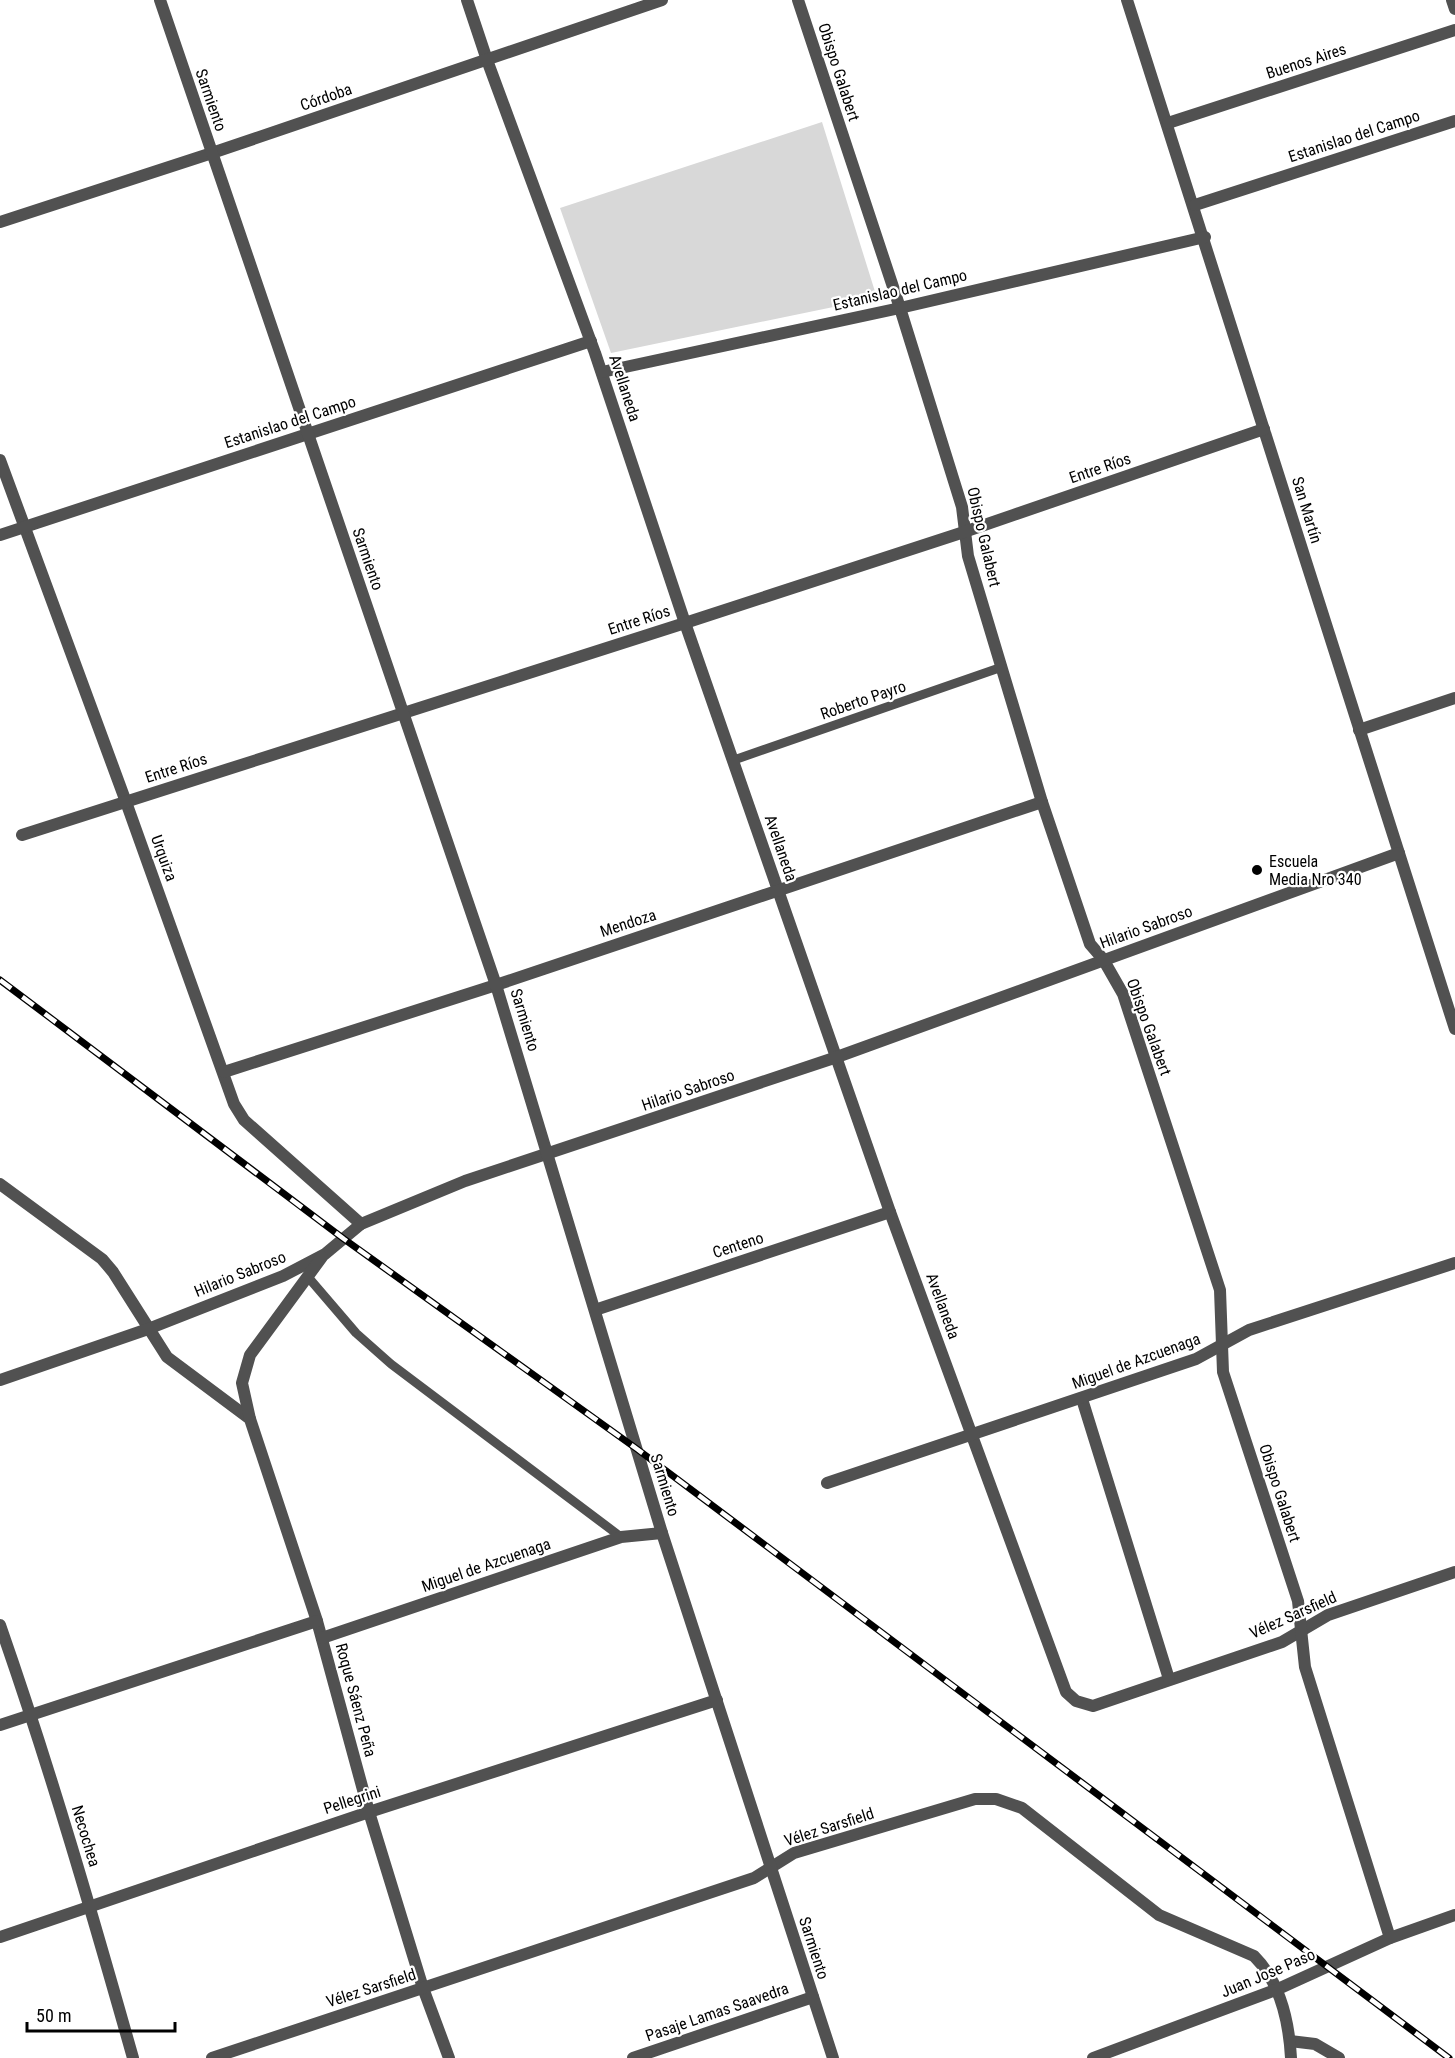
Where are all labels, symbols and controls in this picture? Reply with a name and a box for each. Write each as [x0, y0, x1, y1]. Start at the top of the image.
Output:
street label: Obispo Galabert [814, 21, 864, 124]
street label: Buenos Aires [1264, 39, 1348, 83]
street label: Sarmiento [192, 66, 230, 134]
street label: Córdoba [298, 79, 354, 115]
street label: Estanislao del Campo [1286, 106, 1422, 166]
street label: Estanislao del Campo [831, 265, 969, 315]
street label: Avellaneda [605, 352, 645, 424]
street label: Estanislao del Campo [222, 392, 358, 452]
street label: Entre Ríos [1067, 449, 1133, 487]
street label: San Martín [1288, 474, 1326, 546]
street label: Obispo Galabert [963, 485, 1005, 589]
street label: Sarmiento [349, 525, 387, 593]
street label: Entre Ríos [606, 601, 672, 639]
street label: Roberto Payro [818, 676, 908, 724]
street label: Entre Ríos [143, 749, 209, 787]
street label: Avellaneda [761, 812, 801, 884]
street label: Urquiza [147, 832, 181, 884]
place label: Escuela Media Nro 340 [1269, 852, 1362, 889]
marker: Escuela Media Nro 340 [1250, 863, 1264, 877]
street label: Hilario Sabroso [1097, 901, 1195, 953]
street label: Mendoza [598, 905, 658, 941]
street label: Obispo Galabert [1123, 976, 1175, 1078]
street label: Sarmiento [506, 986, 544, 1054]
street label: Hilario Sabroso [639, 1065, 737, 1115]
street label: Centeno [710, 1228, 766, 1262]
street label: Hilario Sabroso [191, 1247, 289, 1301]
street label: Avellaneda [922, 1270, 964, 1342]
street label: Miguel de Azcuenaga [1069, 1329, 1203, 1393]
street label: Obispo Galabert [1255, 1442, 1305, 1545]
street label: Sarmiento [646, 1451, 684, 1519]
street label: Miguel de Azcuenaga [419, 1534, 553, 1596]
street label: Vélez Sarsfield [1247, 1587, 1339, 1643]
street label: Roque Sáenz Peña [332, 1641, 380, 1759]
street label: Pellegrini [321, 1782, 383, 1818]
street label: Necochea [68, 1803, 104, 1869]
street label: Vélez Sarsfield [782, 1804, 876, 1850]
street label: Sarmiento [795, 1914, 833, 1982]
street label: Juan Jose Paso [1218, 1945, 1318, 2001]
street label: Vélez Sarsfield [324, 1965, 418, 2011]
street label: Pasaje Lamas Saavedra [643, 1979, 791, 2045]
scale bar [27, 1995, 176, 2033]
text: 50 m [36, 2005, 71, 2026]

